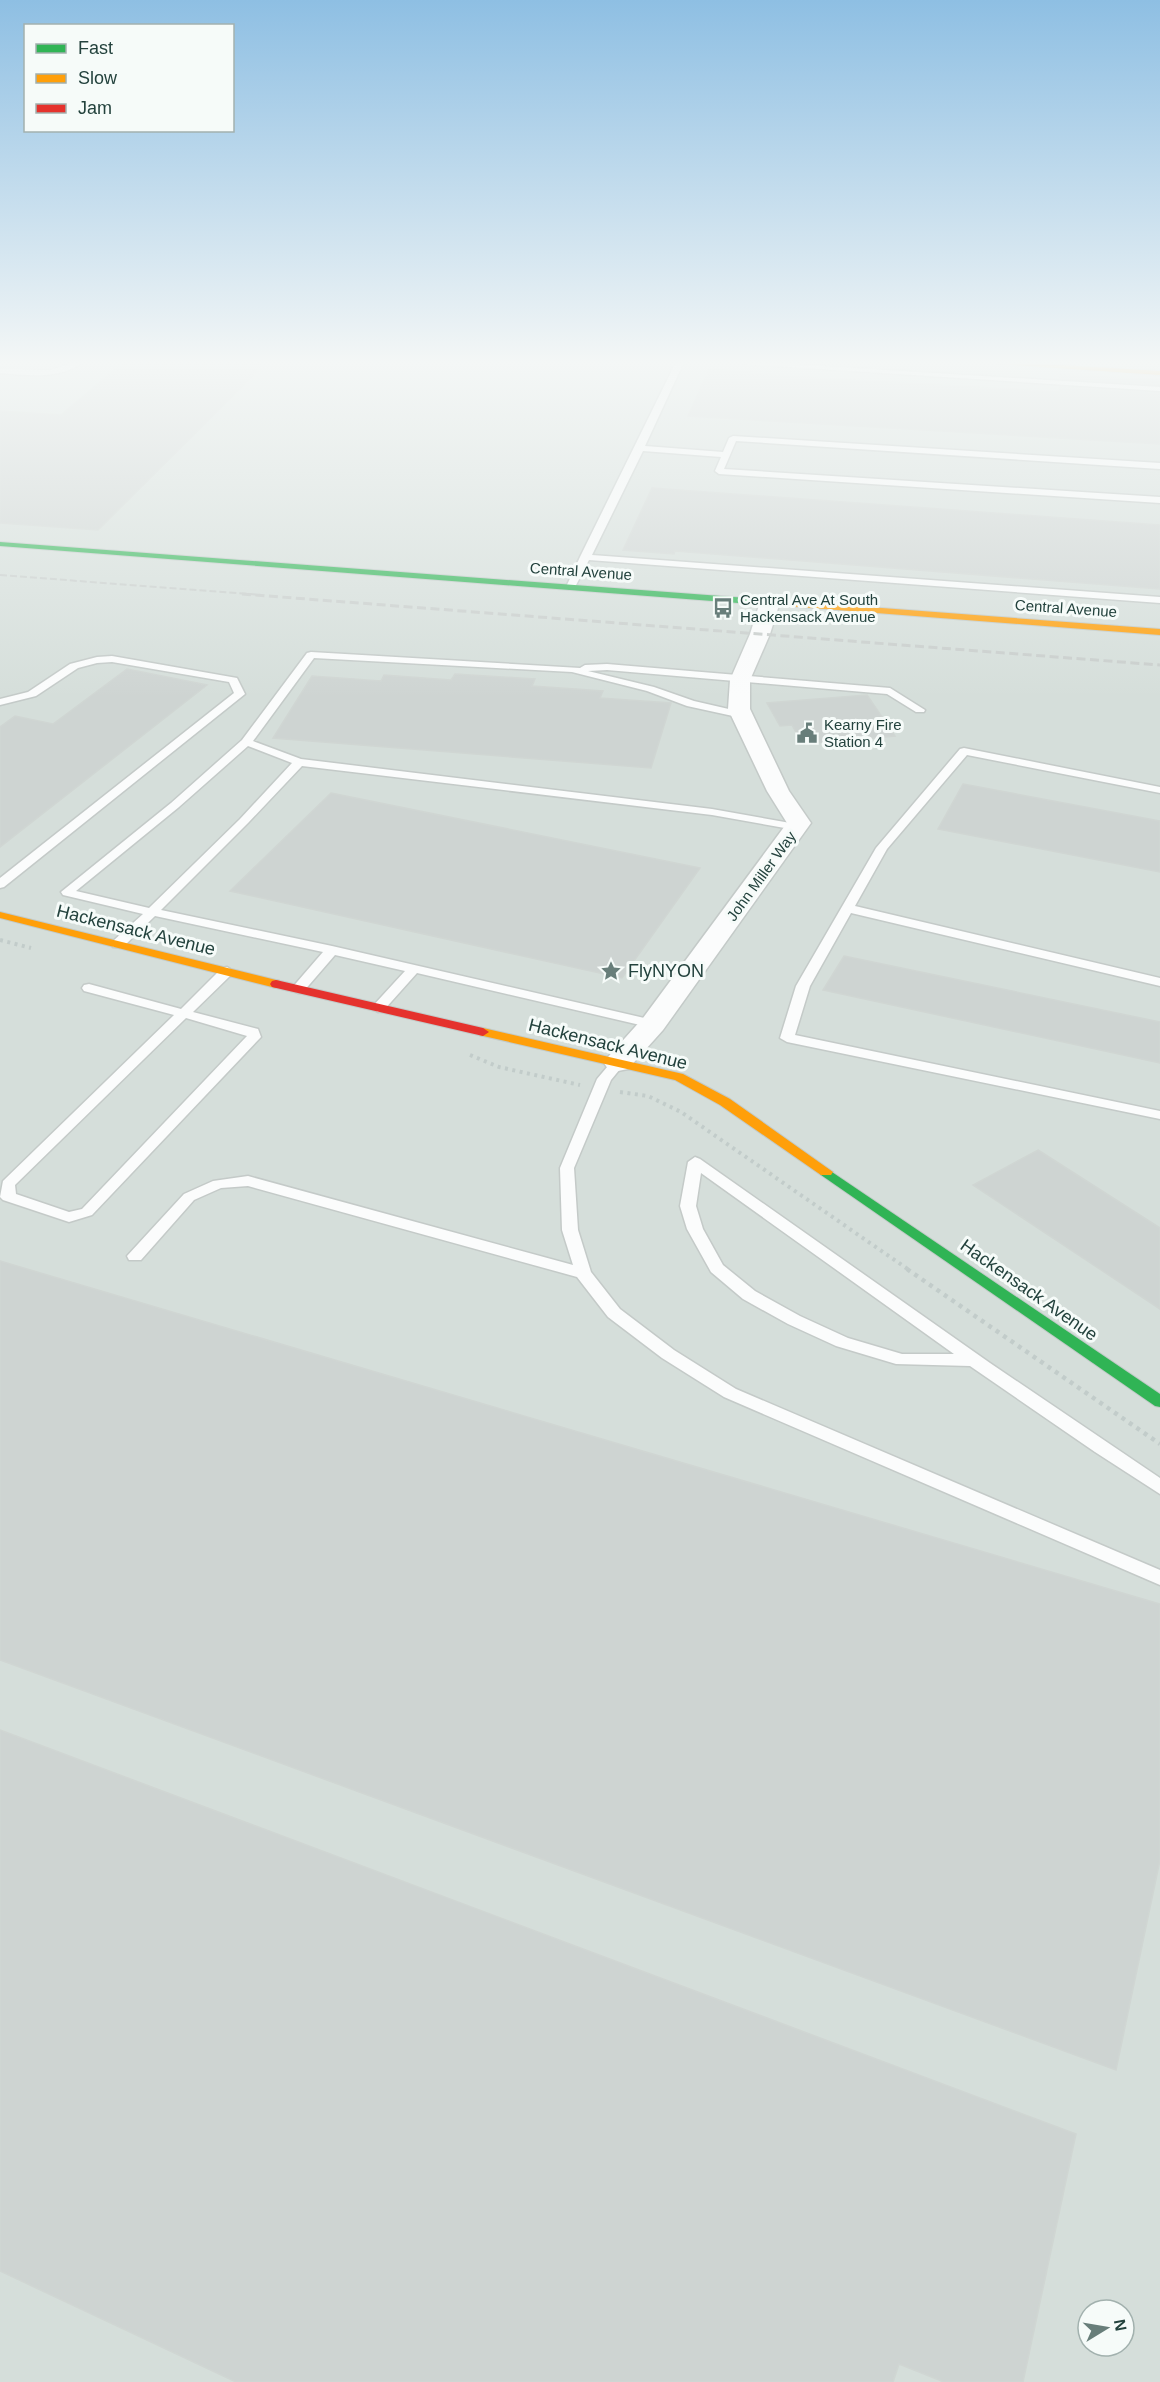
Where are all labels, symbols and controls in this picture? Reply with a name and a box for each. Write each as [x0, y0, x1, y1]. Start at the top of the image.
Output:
legend [24, 24, 234, 132]
text: Fast [78, 38, 113, 58]
text: Slow [78, 68, 118, 88]
text: Jam [78, 98, 112, 118]
street label: Central Avenue [529, 559, 633, 583]
place label: Central Ave At South Hackensack Avenue [740, 591, 878, 625]
bus stop icon: Central Ave At South Hackensack Avenue [711, 596, 735, 620]
street label: Central Avenue [1014, 596, 1118, 620]
place label: Kearny Fire Station 4 [824, 716, 902, 750]
public building icon: Kearny Fire Station 4 [795, 721, 819, 745]
street label: John Miller Way [723, 828, 799, 924]
street label: Hackensack Avenue [55, 901, 217, 959]
place icon: FlyNYON [599, 959, 623, 983]
place label: FlyNYON [628, 961, 704, 981]
street label: Hackensack Avenue [527, 1015, 689, 1073]
street label: Hackensack Avenue [957, 1235, 1101, 1345]
north arrow [1076, 2298, 1136, 2358]
text: N [1111, 2318, 1130, 2333]

